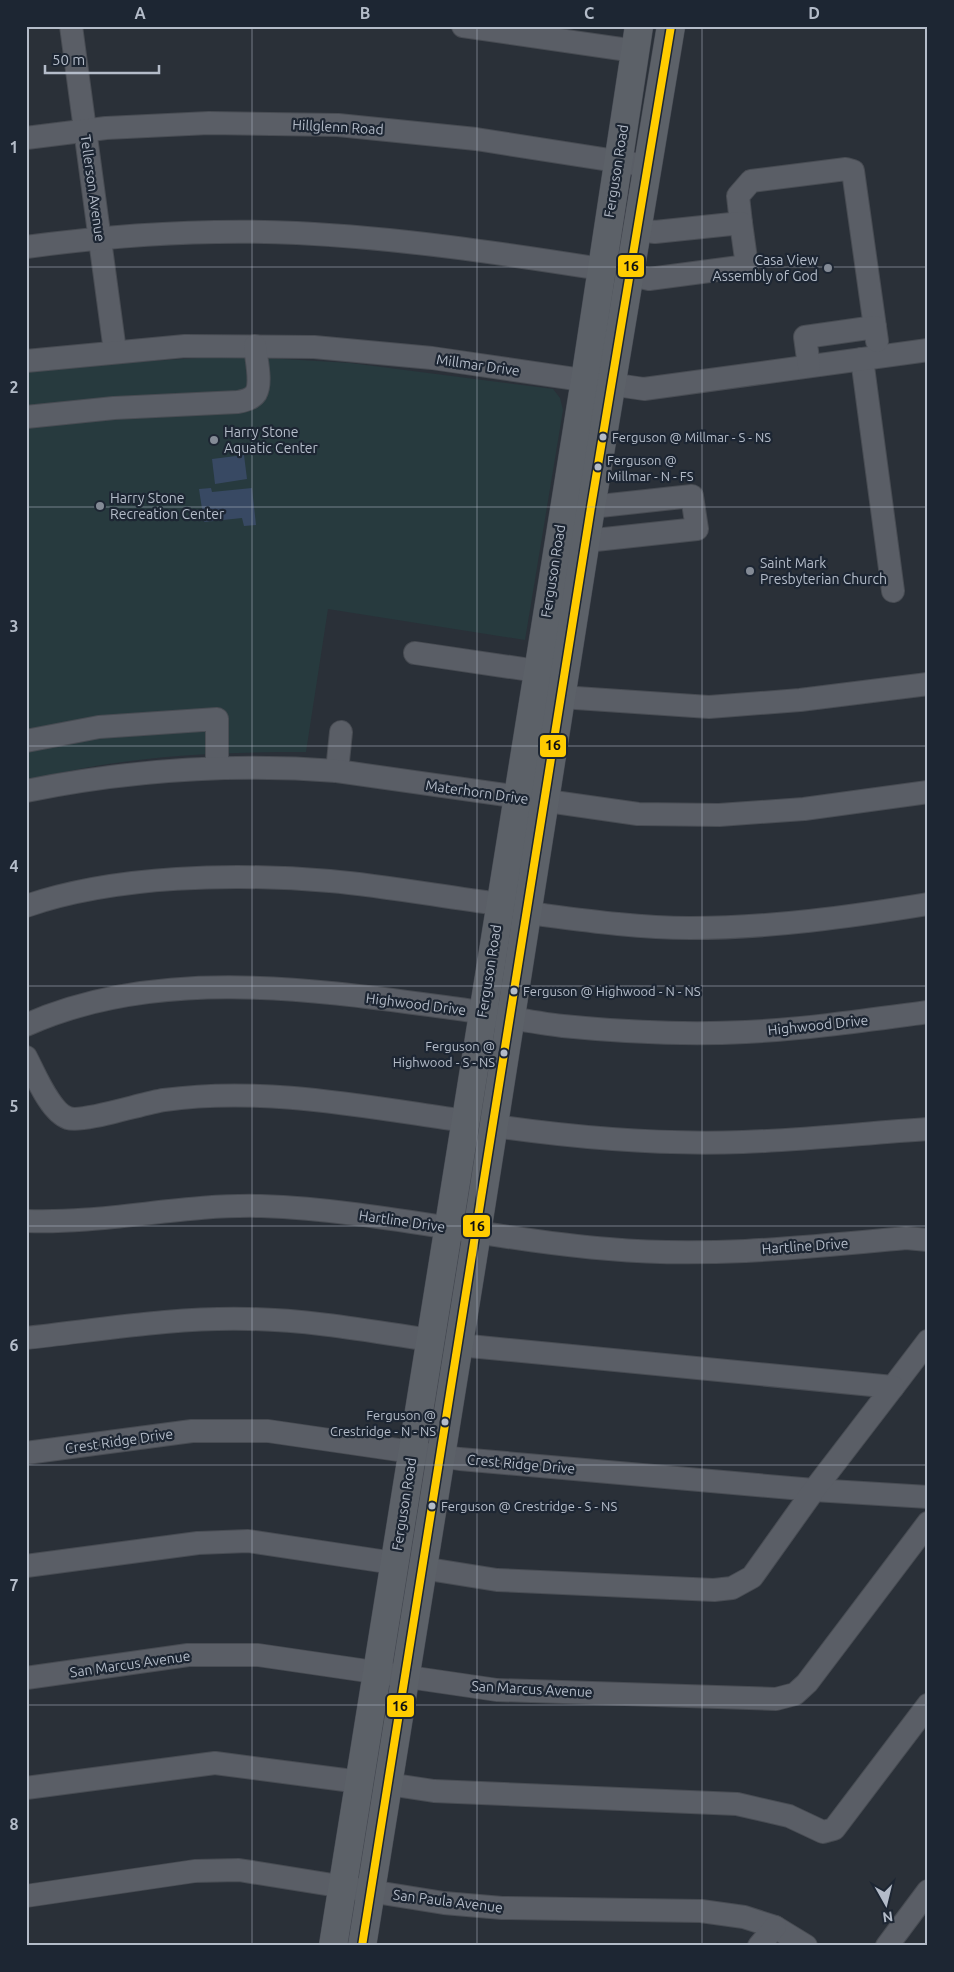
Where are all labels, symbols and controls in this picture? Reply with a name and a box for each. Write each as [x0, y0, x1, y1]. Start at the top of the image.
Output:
text: A [134, 4, 146, 22]
text: B [360, 4, 370, 22]
text: C [584, 4, 594, 22]
text: D [808, 4, 820, 22]
scale bar [45, 42, 159, 74]
text: 50 m [52, 51, 85, 68]
street label: Hillglenn Road [292, 117, 384, 137]
street label: Ferguson Road [601, 123, 631, 219]
street label: Tellerson Avenue [78, 133, 108, 243]
text: 1 [9, 138, 19, 156]
place label: Casa View Assembly of God [713, 252, 818, 284]
line badge: 16 [617, 254, 645, 278]
text: 16 [623, 258, 639, 274]
marker: Casa View Assembly of God [822, 262, 834, 274]
street label: Millmar Drive [435, 351, 521, 379]
text: 2 [9, 378, 19, 396]
place label: Harry Stone Aquatic Center [224, 424, 319, 456]
place label: Ferguson @ Millmar - S - NS [612, 430, 771, 444]
marker: Ferguson @ Millmar - S - NS [598, 432, 608, 442]
marker: Harry Stone Aquatic Center [208, 434, 220, 446]
place label: Ferguson @ Millmar - N - FS [607, 453, 694, 483]
marker: Ferguson @ Millmar - N - FS [593, 462, 603, 472]
place label: Harry Stone Recreation Center [110, 490, 225, 522]
marker: Harry Stone Recreation Center [94, 500, 106, 512]
street label: Ferguson Road [538, 523, 568, 619]
place label: Saint Mark Presbyterian Church [760, 555, 887, 587]
marker: Saint Mark Presbyterian Church [744, 565, 756, 577]
text: 3 [9, 617, 19, 635]
line badge: 16 [539, 734, 567, 758]
text: 16 [545, 737, 561, 753]
street label: Materhorn Drive [425, 777, 529, 807]
text: 4 [9, 857, 19, 875]
street label: Ferguson Road [474, 923, 504, 1019]
place label: Ferguson @ Highwood - N - NS [523, 984, 701, 998]
marker: Ferguson @ Highwood - N - NS [509, 986, 519, 996]
street label: Highwood Drive [365, 990, 467, 1018]
street label: Highwood Drive [767, 1012, 869, 1038]
place label: Ferguson @ Highwood - S - NS [393, 1039, 495, 1069]
marker: Ferguson @ Highwood - S - NS [499, 1048, 509, 1058]
text: 5 [9, 1097, 19, 1115]
street label: Hartline Drive [358, 1207, 446, 1235]
line badge: 16 [462, 1214, 491, 1238]
text: 16 [469, 1218, 485, 1234]
street label: Hartline Drive [761, 1235, 849, 1257]
text: 6 [9, 1336, 19, 1354]
place label: Ferguson @ Crestridge - N - NS [330, 1408, 436, 1438]
marker: Ferguson @ Crestridge - N - NS [440, 1417, 450, 1427]
street label: Crest Ridge Drive [64, 1426, 174, 1456]
street label: Crest Ridge Drive [466, 1451, 576, 1477]
street label: Ferguson Road [389, 1456, 419, 1552]
place label: Ferguson @ Crestridge - S - NS [441, 1499, 617, 1513]
marker: Ferguson @ Crestridge - S - NS [427, 1501, 437, 1511]
text: 7 [9, 1576, 19, 1594]
street label: San Marcus Avenue [69, 1648, 191, 1680]
street label: San Marcus Avenue [471, 1678, 593, 1700]
line badge: 16 [386, 1694, 415, 1718]
text: 16 [392, 1698, 408, 1714]
text: 8 [9, 1815, 19, 1833]
north arrow [862, 1880, 912, 1930]
street label: San Paula Avenue [392, 1886, 504, 1916]
text: N [882, 1908, 894, 1926]

